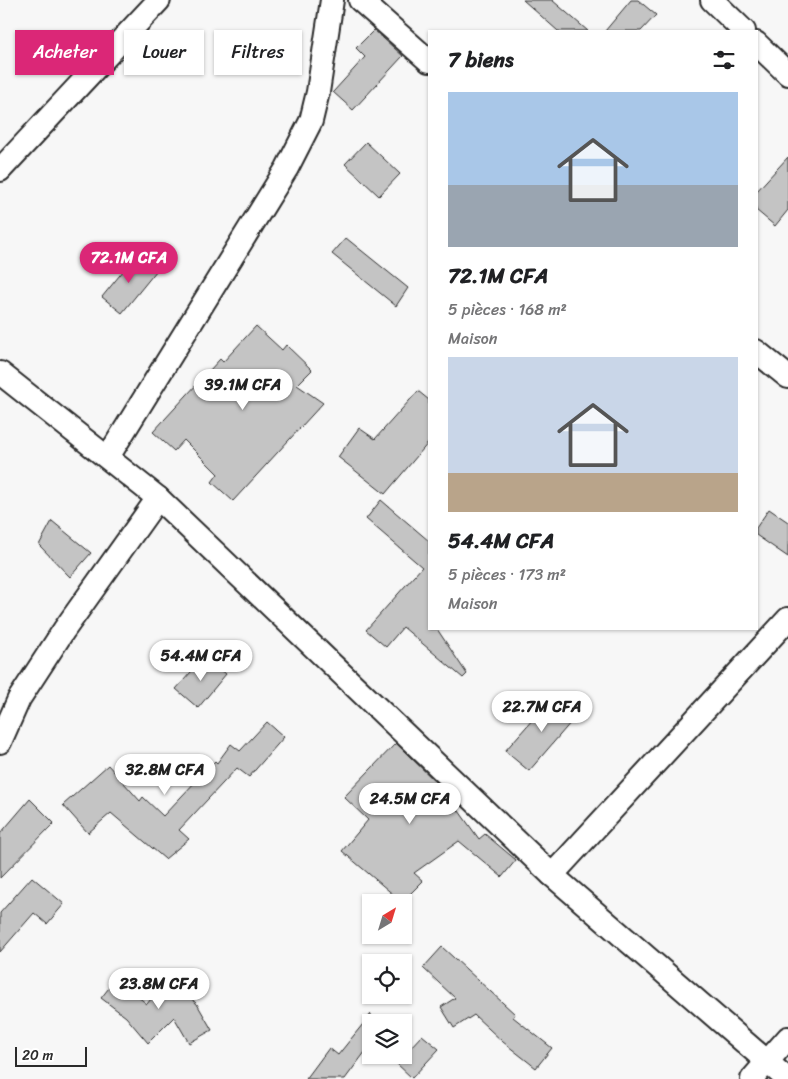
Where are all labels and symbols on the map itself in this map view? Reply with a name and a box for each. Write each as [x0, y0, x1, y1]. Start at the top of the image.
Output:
pin: 72.1M CFA [72, 242, 186, 284]
pin: 39.1M CFA [186, 368, 300, 411]
pin: 54.4M CFA [144, 640, 258, 682]
pin: 22.7M CFA [485, 690, 599, 733]
pin: 32.8M CFA [108, 754, 222, 796]
pin: 24.5M CFA [353, 782, 467, 825]
north arrow [362, 894, 412, 944]
pin: 23.8M CFA [102, 968, 216, 1010]
scale bar [15, 1044, 88, 1067]

